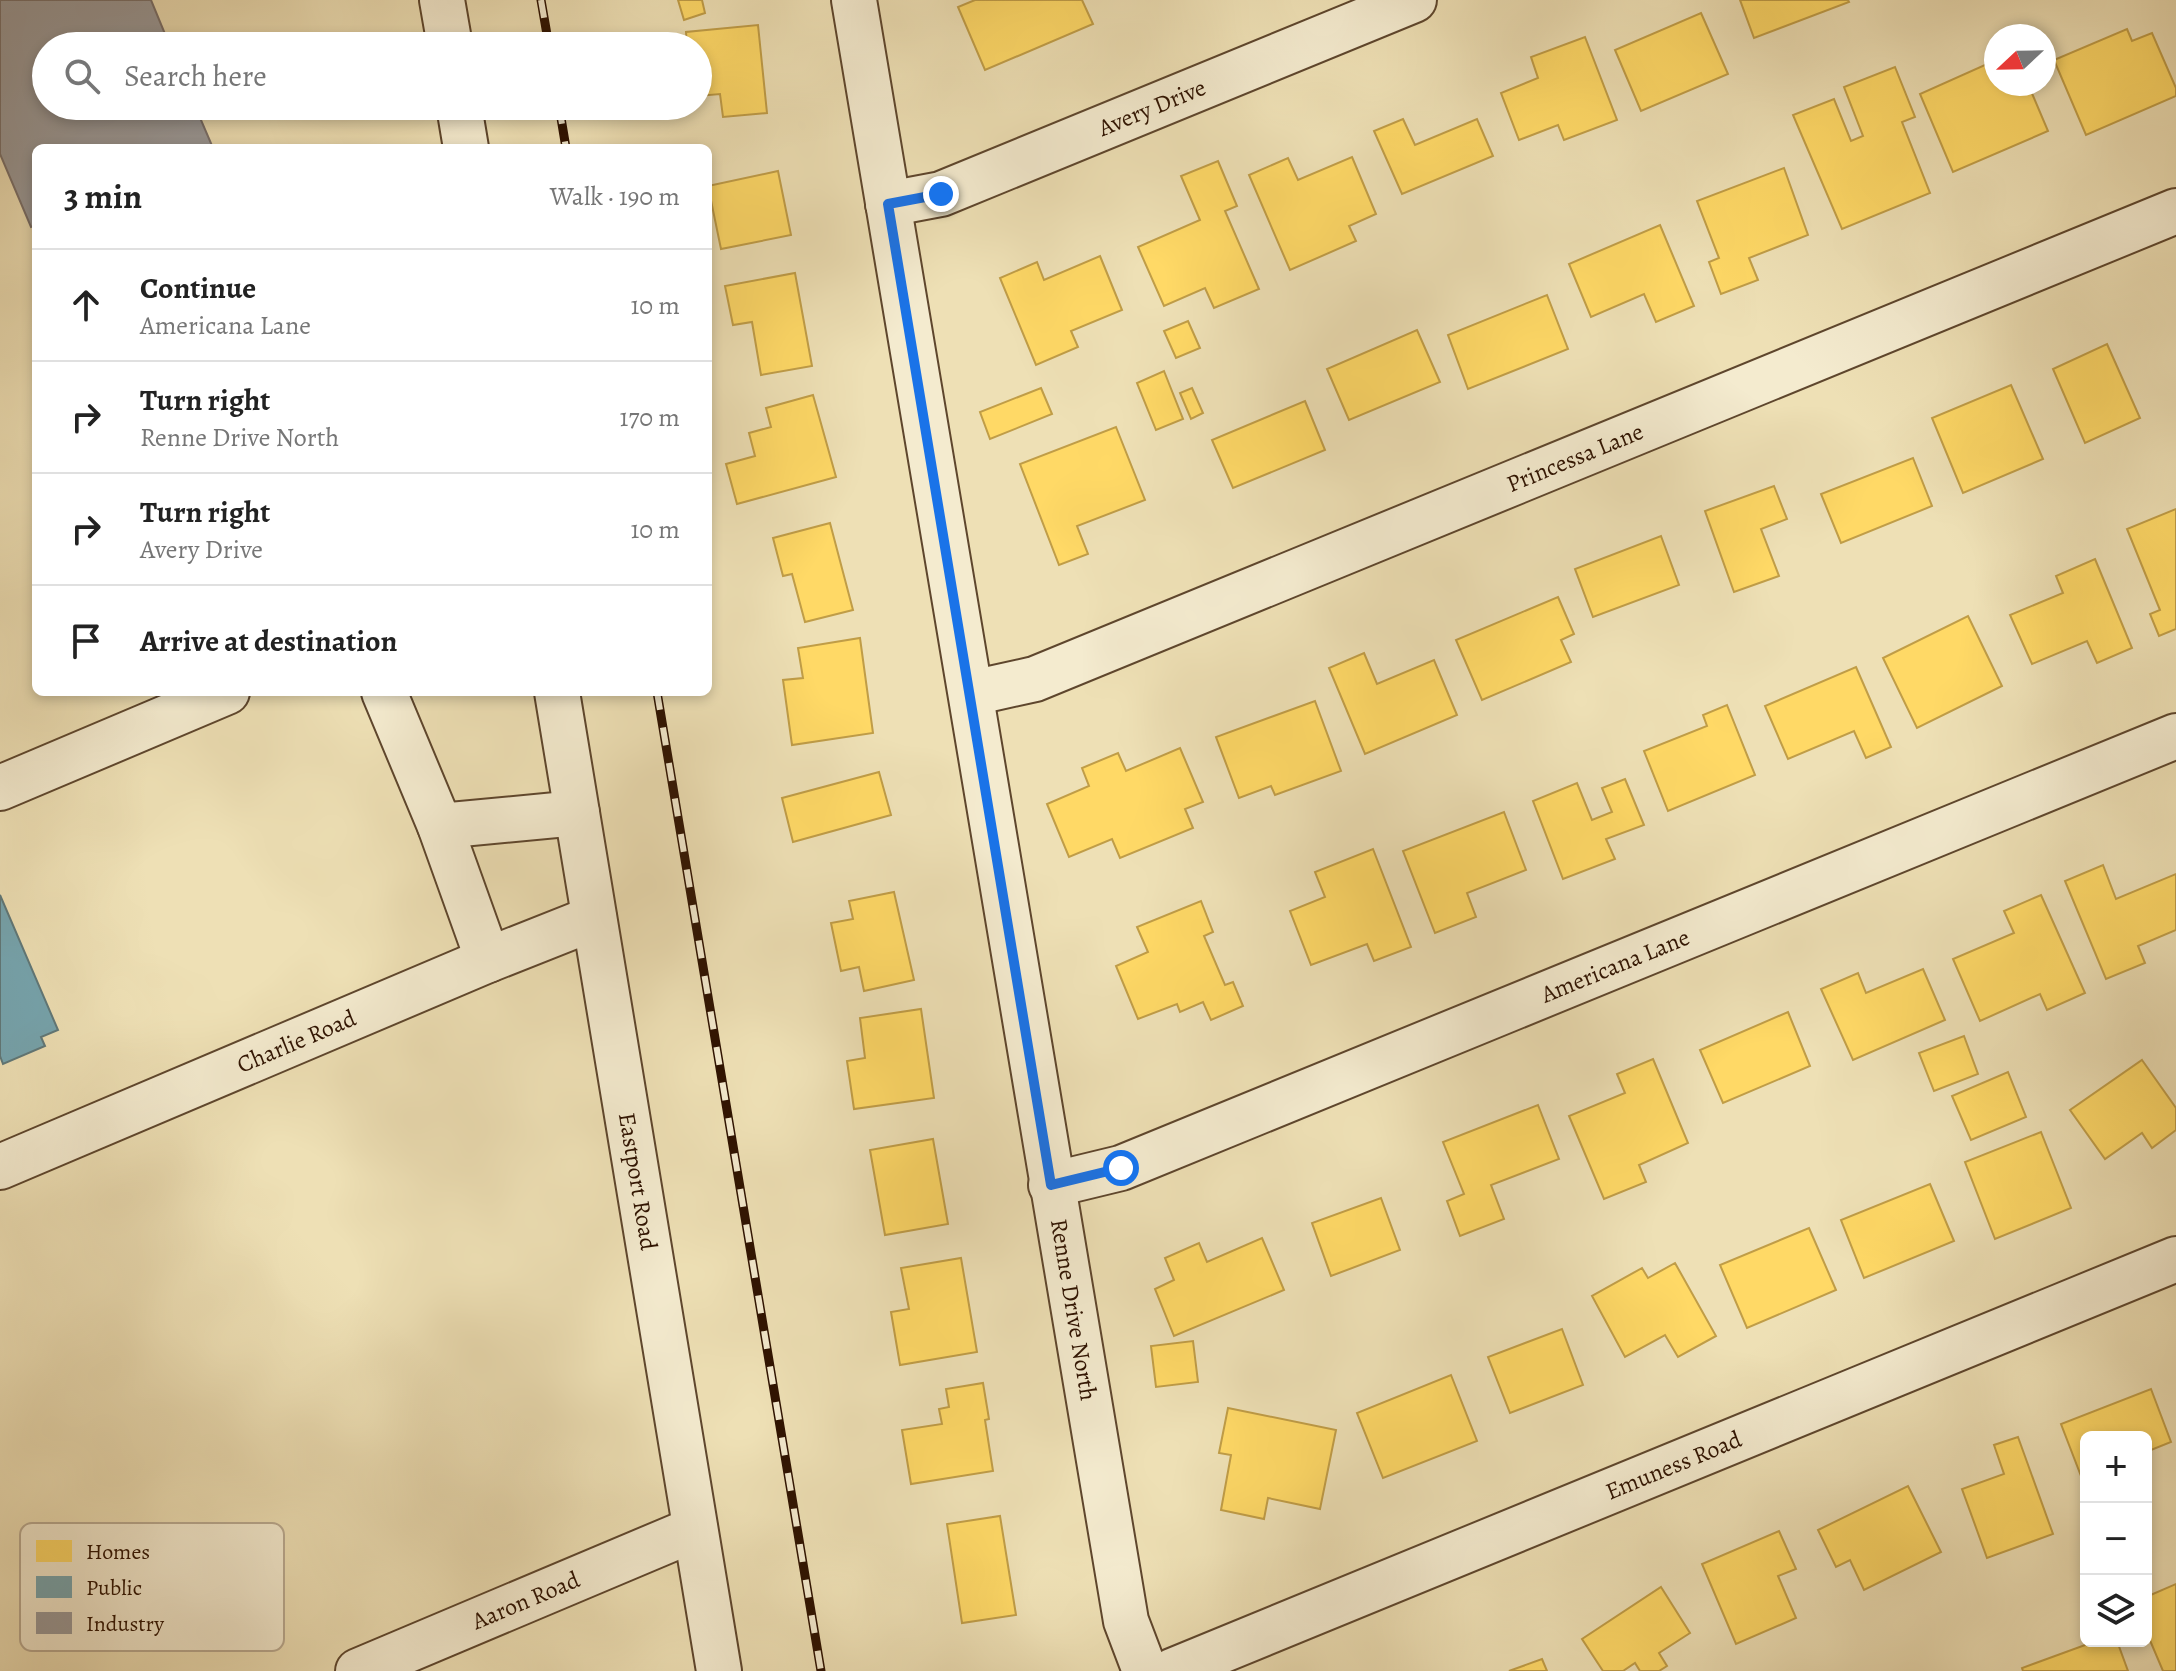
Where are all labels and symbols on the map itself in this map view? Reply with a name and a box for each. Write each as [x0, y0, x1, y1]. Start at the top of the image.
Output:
north arrow [1984, 24, 2056, 96]
street label: Avery Drive [1092, 71, 1211, 144]
route end [923, 176, 959, 212]
street label: Princessa Lane [1502, 415, 1648, 500]
street label: Americana Lane [1535, 921, 1694, 1011]
street label: Charlie Road [232, 1002, 361, 1081]
street label: Eastport Road [611, 1110, 665, 1253]
route start [1103, 1150, 1139, 1186]
street label: Renne Drive North [1043, 1216, 1105, 1403]
street label: Emuness Road [1601, 1423, 1746, 1507]
legend [20, 1523, 284, 1651]
text: Homes [86, 1537, 150, 1567]
street label: Aaron Road [466, 1563, 585, 1638]
text: Public [86, 1573, 142, 1603]
text: Industry [86, 1609, 164, 1639]

